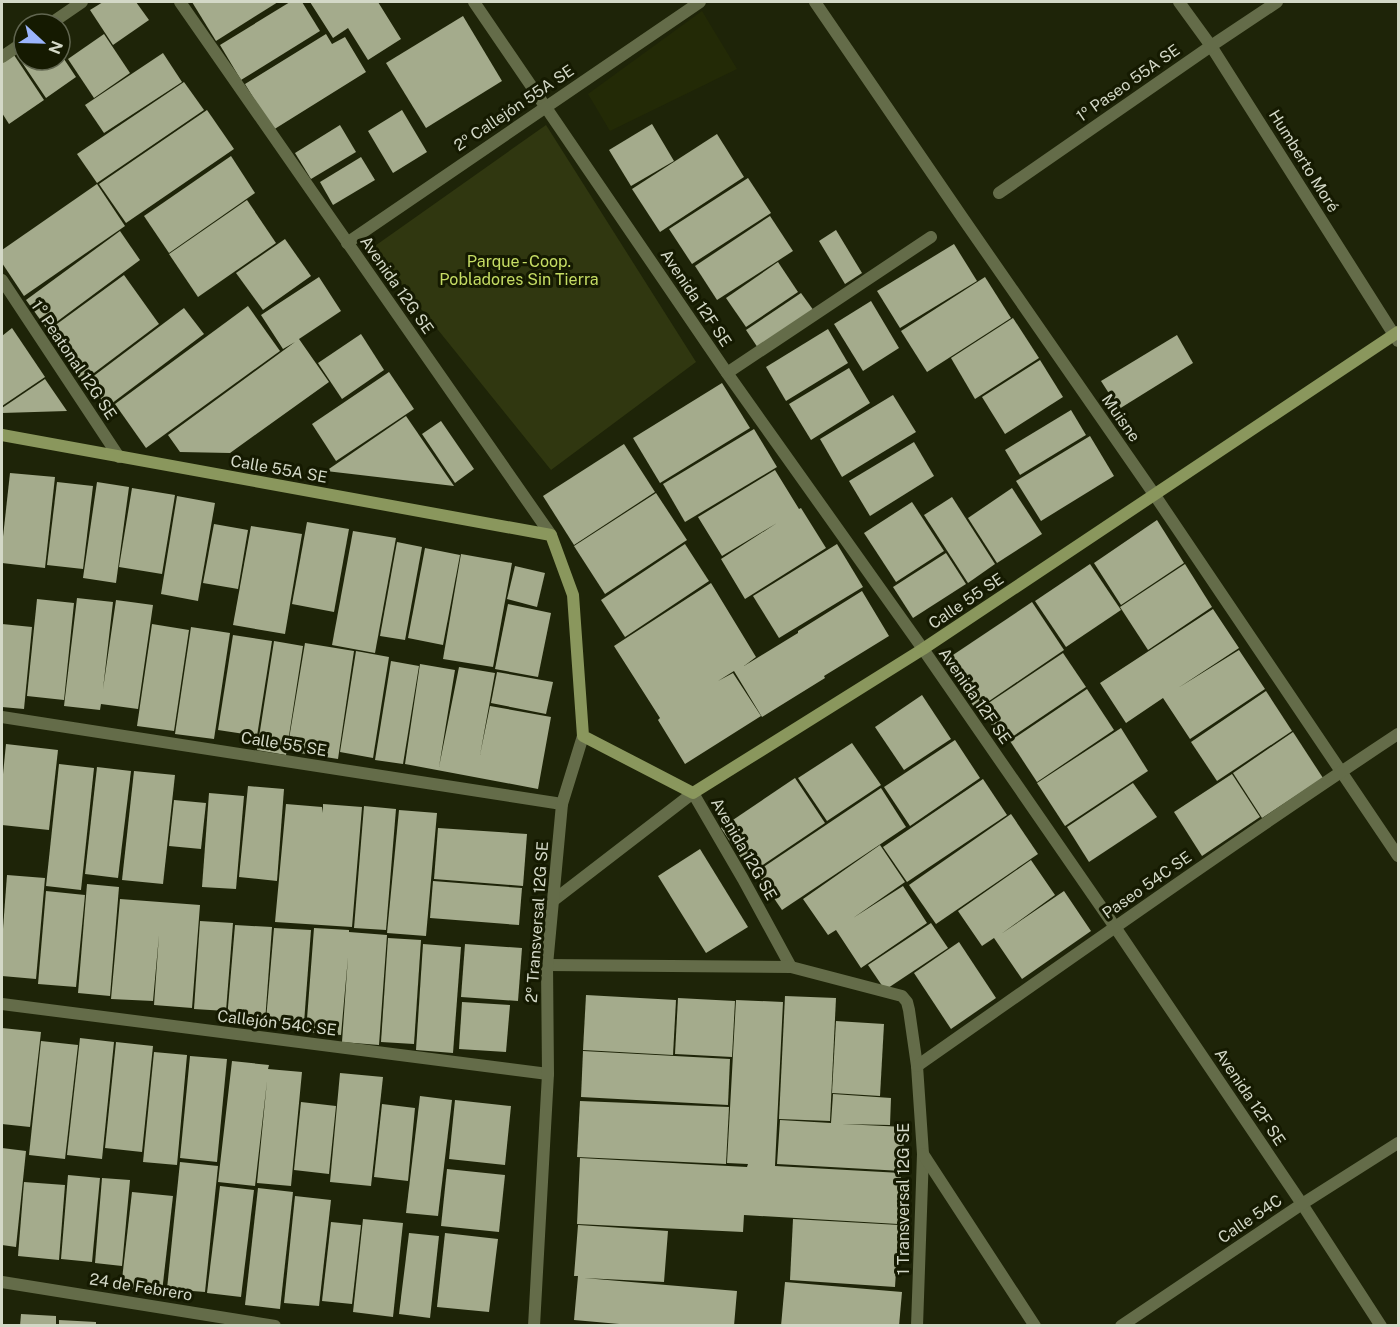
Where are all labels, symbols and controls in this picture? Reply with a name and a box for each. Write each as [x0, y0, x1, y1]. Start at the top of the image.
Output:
north arrow [12, 12, 72, 72]
text: N [44, 38, 67, 57]
street label: 1º Paseo 55A SE [1073, 40, 1183, 126]
street label: 2º Callejón 55A SE [450, 61, 578, 155]
street label: Humberto Moré [1265, 106, 1343, 216]
street label: Avenida 12G SE [356, 232, 438, 338]
street label: Avenida 12F SE [657, 246, 735, 350]
park label: Parque - Coop. Pobladores Sin Tierra [439, 252, 599, 289]
street label: 1° Peatonal 12G SE [27, 297, 121, 423]
street label: Muisne [1098, 390, 1144, 446]
street label: Calle 55A SE [229, 451, 329, 487]
street label: Calle 55 SE [925, 569, 1007, 633]
street label: Avenida 12F SE [935, 644, 1015, 748]
street label: Calle 55 SE [240, 728, 328, 760]
street label: Avenida 12G SE [707, 794, 781, 904]
street label: 2º Transversal 12G SE [522, 840, 552, 1004]
street label: Paseo 54C SE [1099, 847, 1195, 923]
street label: Callejón 54C SE [216, 1006, 338, 1040]
street label: Avenida 12F SE [1211, 1045, 1289, 1149]
street label: 1 Transversal 12G SE [894, 1123, 913, 1275]
street label: Calle 54C [1214, 1191, 1286, 1247]
street label: 24 de Febrero [88, 1269, 194, 1305]

